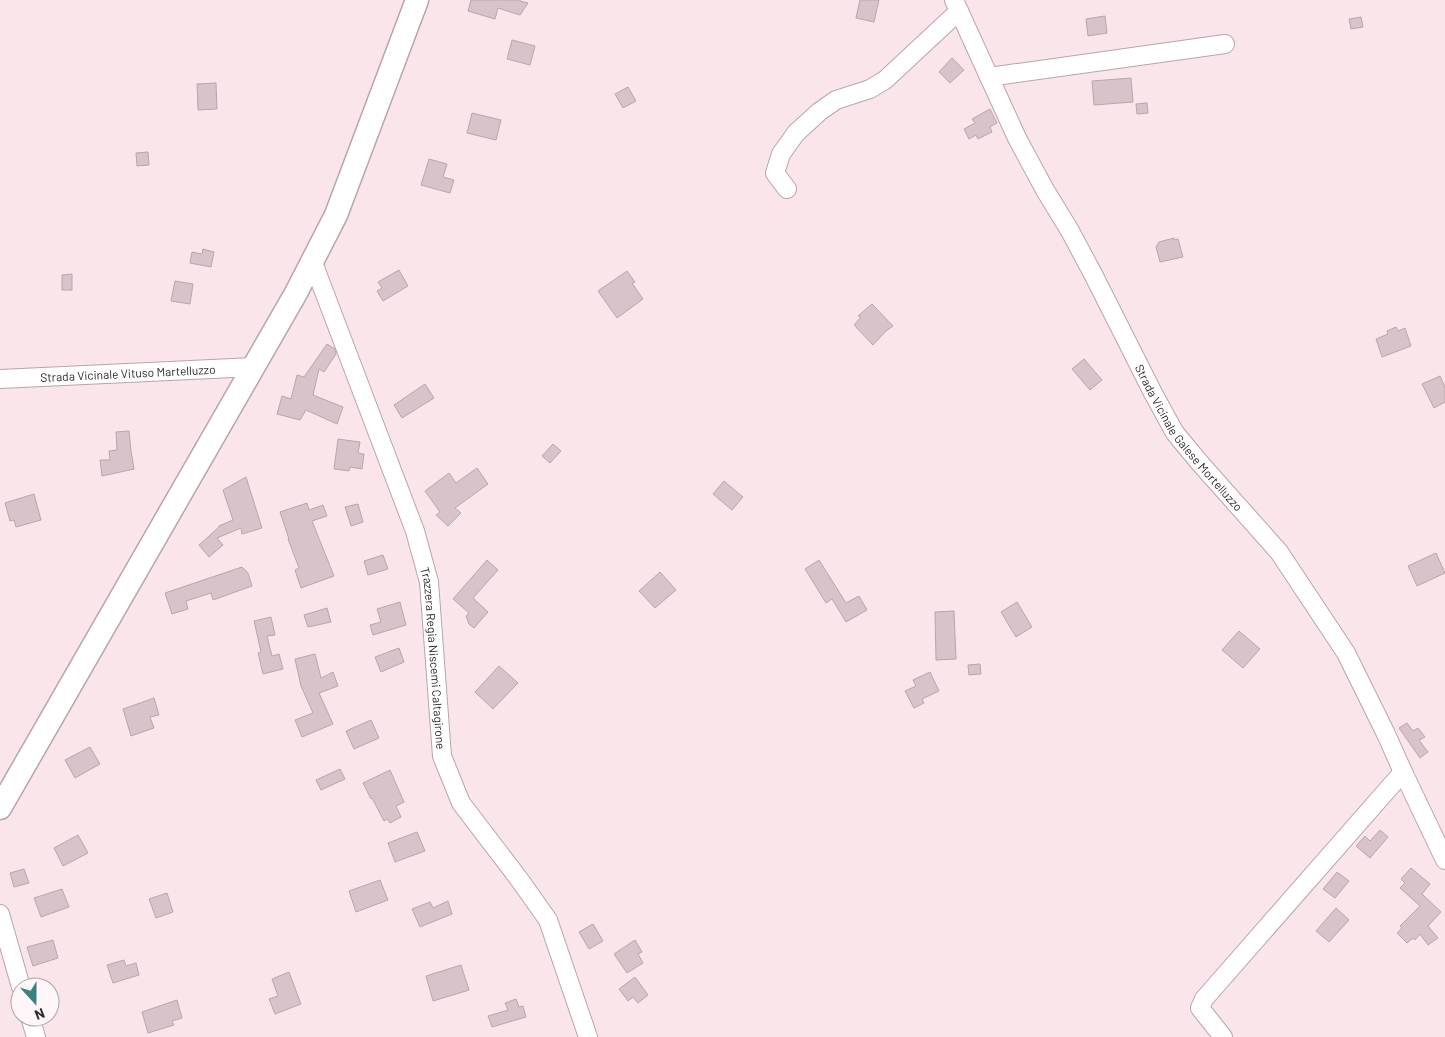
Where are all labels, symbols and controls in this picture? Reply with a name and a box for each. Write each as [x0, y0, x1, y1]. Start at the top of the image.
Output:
street label: Strada Vicinale Vituso Martelluzzo [40, 362, 216, 384]
street label: Strada Vicinale Galese Mortelluzzo [1133, 362, 1246, 513]
street label: Trazzera Regia Niscemi Caltagirone [418, 565, 448, 750]
north arrow [10, 977, 60, 1027]
text: N [32, 1005, 47, 1024]

